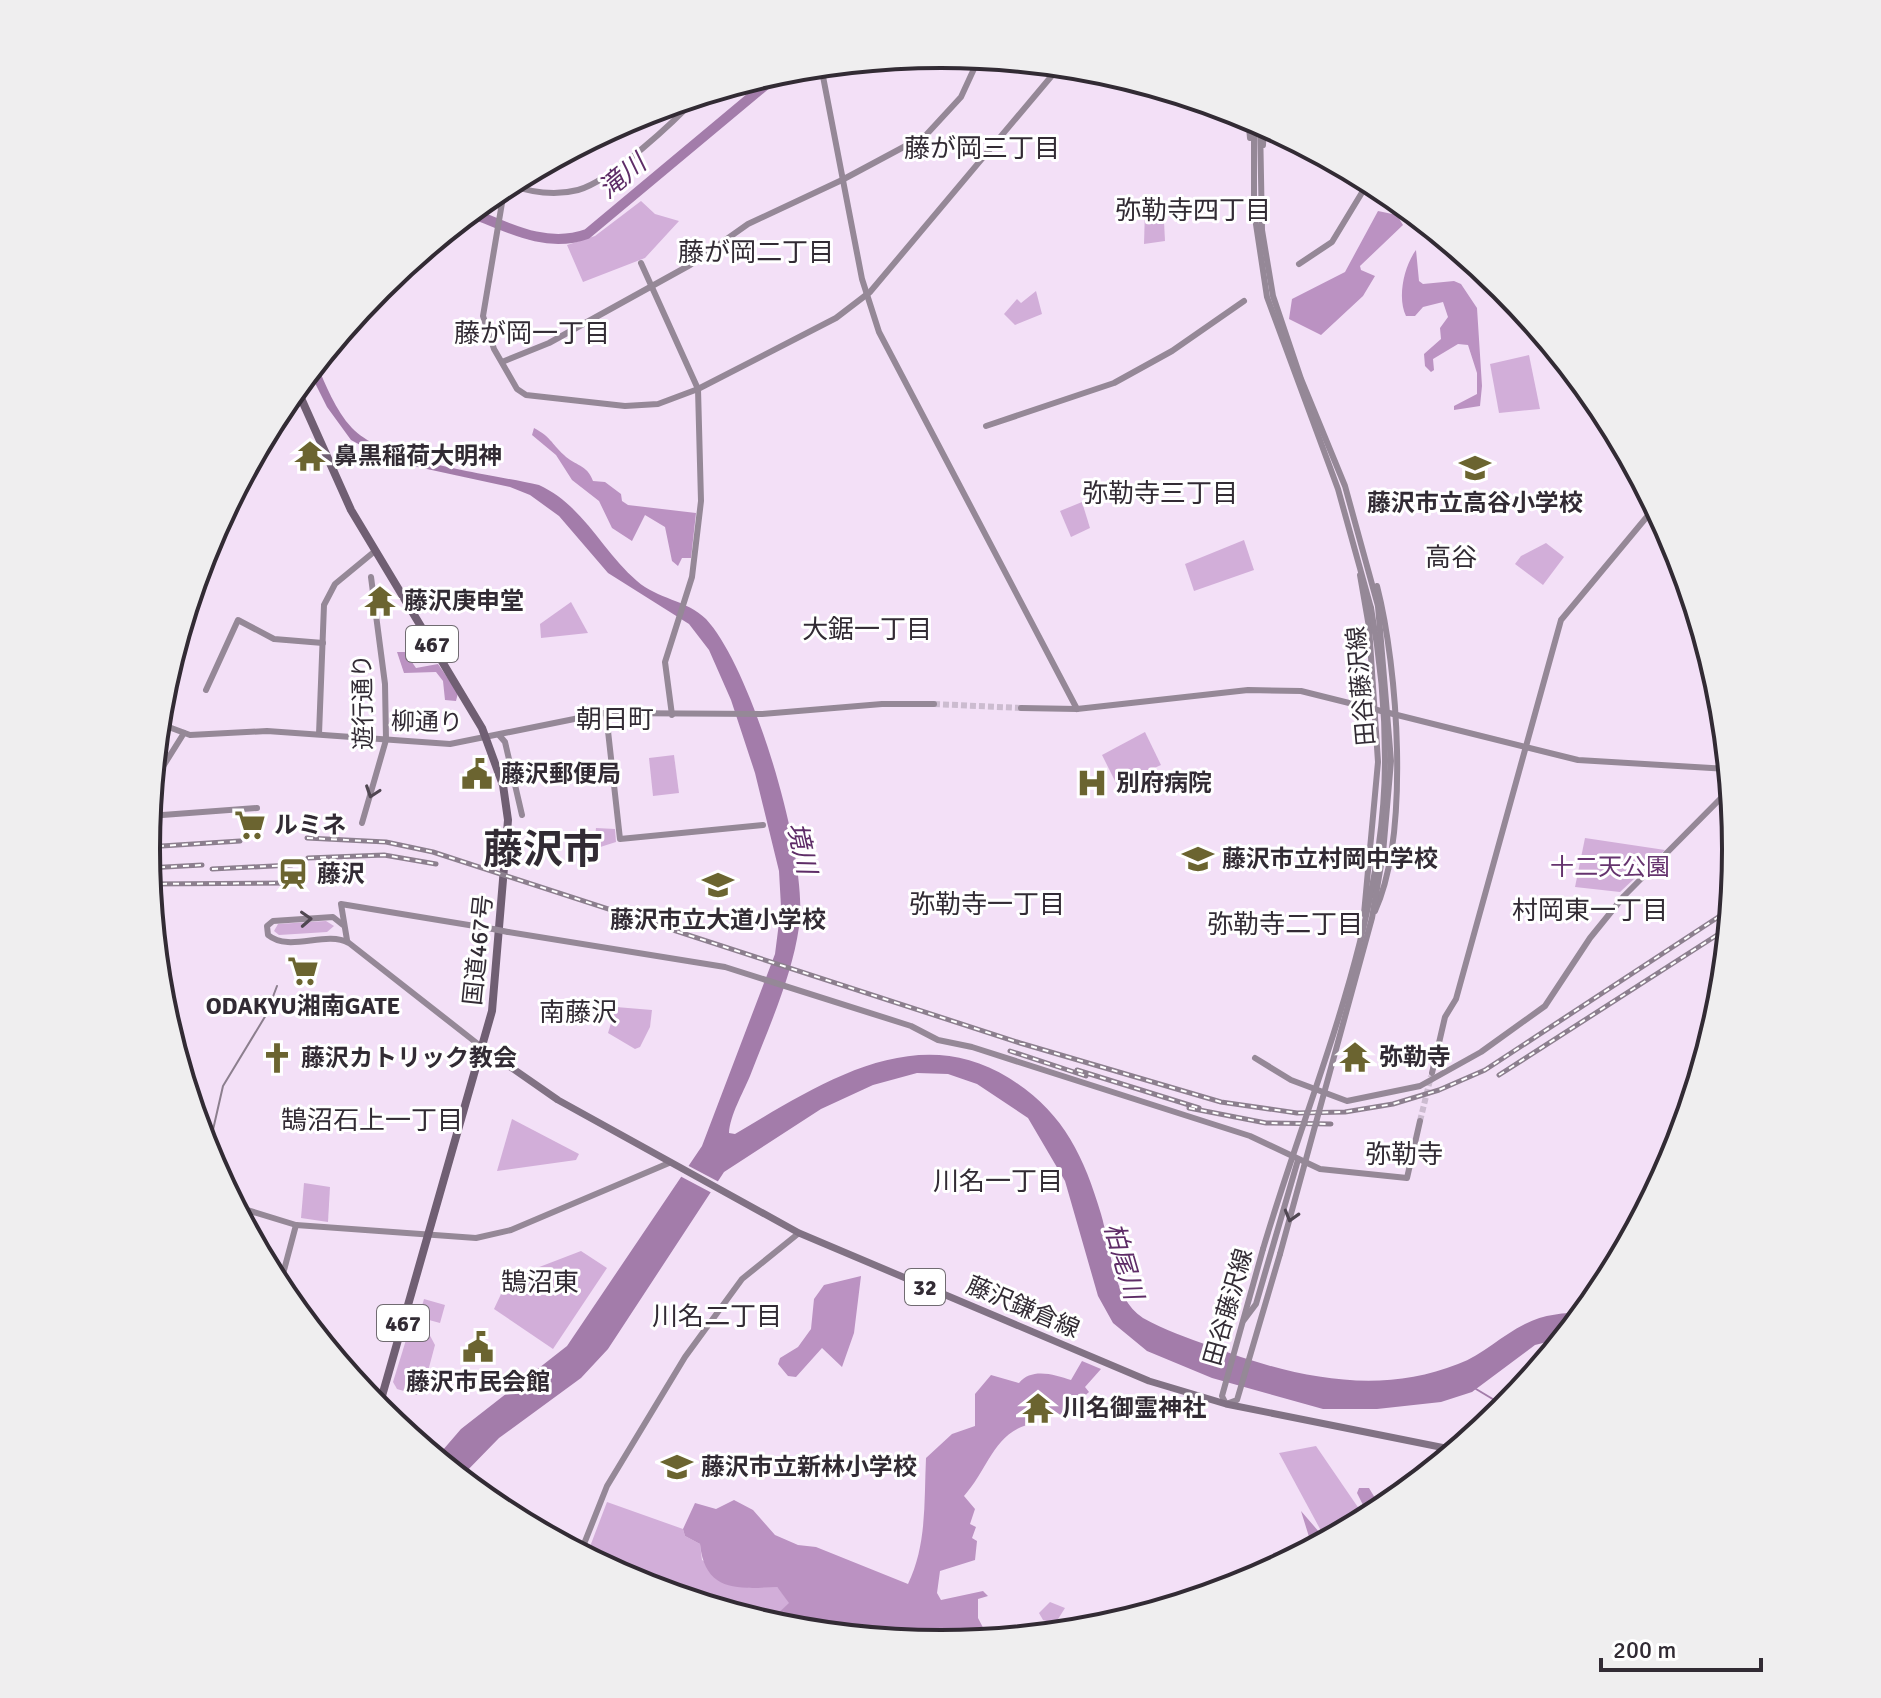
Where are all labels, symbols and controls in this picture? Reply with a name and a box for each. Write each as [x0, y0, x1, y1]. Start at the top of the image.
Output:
district label: 藤が岡三丁目 [904, 133, 1060, 165]
water label: 滝川 [592, 146, 655, 206]
district label: 弥勒寺四丁目 [1115, 195, 1271, 227]
district label: 藤が岡二丁目 [678, 237, 834, 269]
district label: 藤が岡一丁目 [454, 318, 610, 350]
temple icon: 鼻黒稲荷大明神 [293, 439, 327, 473]
place label: 鼻黒稲荷大明神 [334, 441, 502, 471]
school or university icon: 藤沢市立高谷小学校 [1458, 451, 1492, 485]
district label: 弥勒寺三丁目 [1082, 478, 1238, 510]
place label: 藤沢市立高谷小学校 [1367, 488, 1583, 518]
district label: 高谷 [1425, 542, 1477, 574]
temple icon: 藤沢庚申堂 [363, 584, 397, 618]
place label: 藤沢庚申堂 [404, 586, 524, 616]
district label: 大鋸一丁目 [802, 614, 932, 646]
street label: 田谷藤沢線 [1341, 625, 1381, 747]
road number: 467 [406, 626, 458, 662]
street label: 遊行通り [347, 654, 379, 750]
district label: 朝日町 [576, 704, 654, 736]
street label: 柳通り [391, 706, 463, 738]
public building icon: 藤沢郵便局 [460, 757, 494, 791]
place label: 藤沢郵便局 [501, 759, 621, 789]
hospital icon: 別府病院 [1075, 766, 1109, 800]
place label: 別府病院 [1116, 768, 1212, 798]
one-way arrow [365, 784, 381, 798]
supermarket icon: ルミネ [233, 808, 267, 842]
place label: ルミネ [274, 810, 346, 840]
water label: 境川 [780, 819, 823, 880]
district label: 藤沢市 [483, 825, 603, 875]
school or university icon: 藤沢市立村岡中学校 [1181, 842, 1215, 876]
place label: 藤沢市立村岡中学校 [1222, 844, 1438, 874]
park label: 十二天公園 [1550, 852, 1670, 882]
station icon: 藤沢 [276, 857, 310, 891]
place label: 藤沢 [317, 859, 365, 889]
school or university icon: 藤沢市立大道小学校 [701, 868, 735, 902]
district label: 弥勒寺一丁目 [909, 889, 1065, 921]
street label: 国道467号 [457, 893, 499, 1007]
district label: 村岡東一丁目 [1512, 895, 1668, 927]
place label: 藤沢市立大道小学校 [610, 905, 826, 935]
district label: 弥勒寺二丁目 [1207, 909, 1363, 941]
one-way arrow [300, 911, 313, 928]
supermarket icon: ODAKYU湘南GATE [286, 954, 320, 988]
place label: ODAKYU湘南GATE [206, 991, 400, 1021]
district label: 南藤沢 [539, 997, 617, 1029]
temple icon: 弥勒寺 [1338, 1040, 1372, 1074]
church icon: 藤沢カトリック教会 [260, 1041, 294, 1075]
place label: 弥勒寺 [1379, 1042, 1451, 1072]
place label: 藤沢カトリック教会 [301, 1043, 517, 1073]
district label: 鵠沼石上一丁目 [281, 1105, 463, 1137]
district label: 弥勒寺 [1365, 1139, 1443, 1171]
district label: 川名一丁目 [933, 1166, 1063, 1198]
one-way arrow [1284, 1208, 1301, 1222]
water label: 柏尾川 [1097, 1219, 1150, 1306]
street label: 田谷藤沢線 [1197, 1245, 1259, 1369]
district label: 鵠沼東 [501, 1267, 579, 1299]
road number: 32 [905, 1269, 945, 1305]
street label: 藤沢鎌倉線 [962, 1270, 1084, 1344]
district label: 川名二丁目 [652, 1301, 782, 1333]
road number: 467 [377, 1305, 429, 1341]
public building icon: 藤沢市民会館 [461, 1330, 495, 1364]
place label: 藤沢市民会館 [406, 1367, 550, 1397]
temple icon: 川名御霊神社 [1021, 1391, 1055, 1425]
place label: 川名御霊神社 [1062, 1393, 1206, 1423]
school or university icon: 藤沢市立新林小学校 [660, 1450, 694, 1484]
place label: 藤沢市立新林小学校 [701, 1452, 917, 1482]
scale bar [1601, 1622, 1761, 1672]
text: 200 m [1613, 1635, 1676, 1665]

